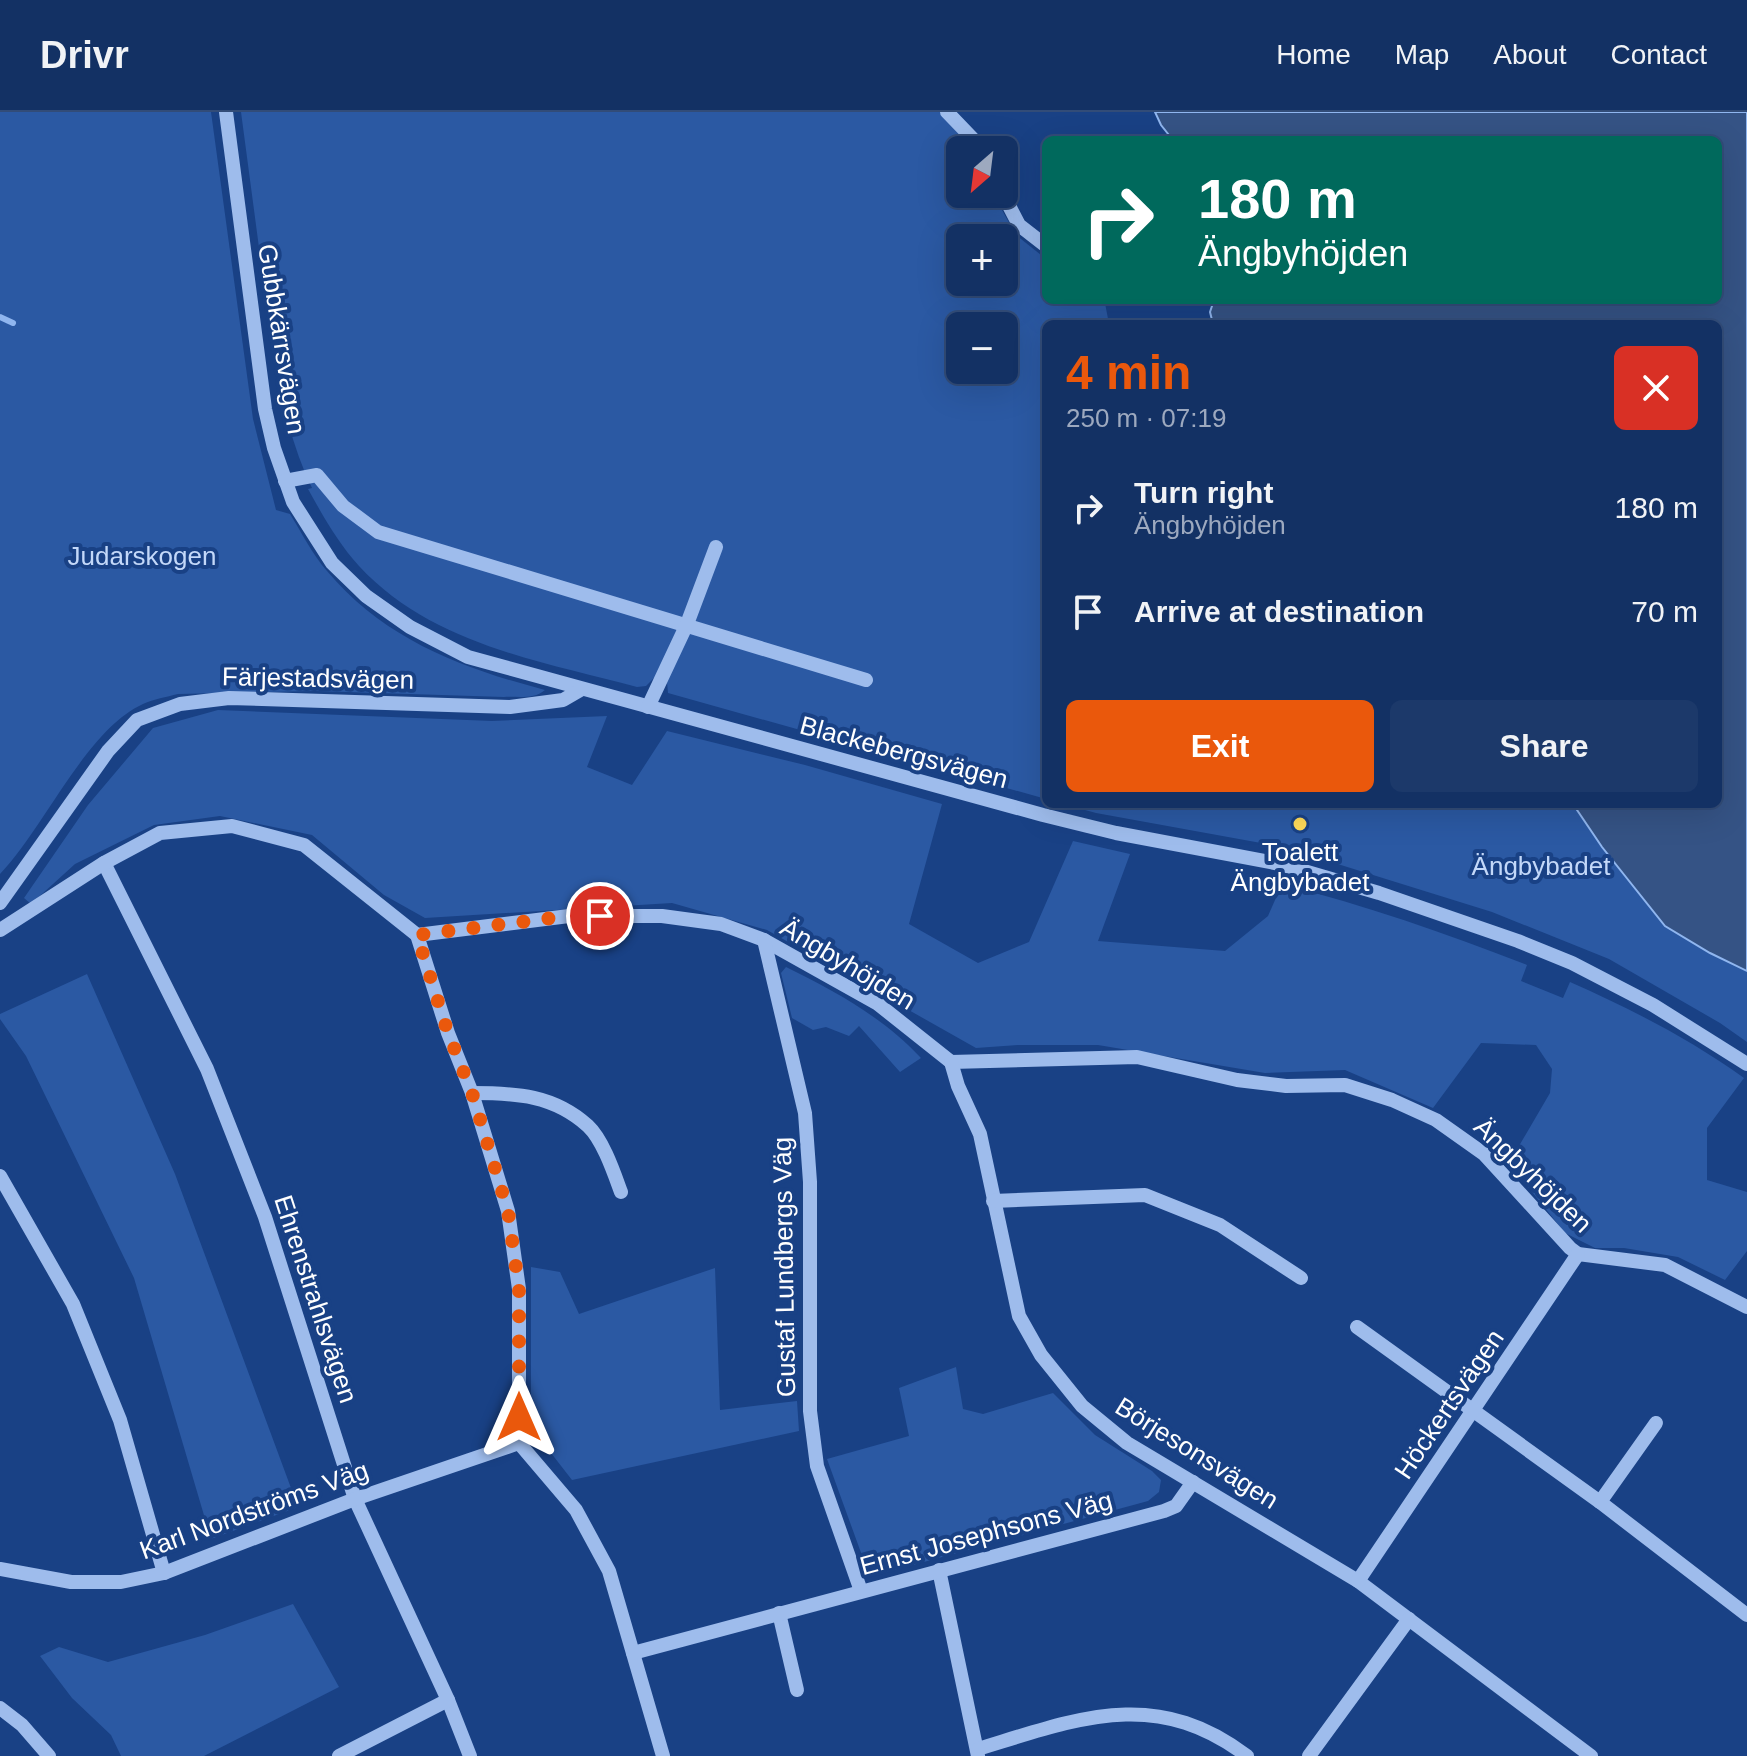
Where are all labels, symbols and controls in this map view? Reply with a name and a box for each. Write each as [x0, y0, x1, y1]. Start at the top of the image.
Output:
text: Drivr [40, 34, 129, 76]
text: Home [1276, 39, 1351, 70]
text: Map [1395, 39, 1449, 70]
text: About [1493, 39, 1567, 70]
text: Contact [1611, 39, 1707, 70]
north arrow [946, 136, 1018, 208]
map controls [946, 136, 1018, 384]
text: 180 m [1198, 167, 1357, 230]
icon: right [1066, 168, 1170, 272]
button: + [946, 224, 1018, 296]
text: Ängbyhöjden [1198, 233, 1408, 274]
street label: Gubbkärrsvägen [252, 242, 312, 436]
button: − [946, 312, 1018, 384]
text: 4 min [1066, 346, 1191, 399]
button: close [1614, 346, 1698, 430]
text: 250 m · 07:19 [1066, 403, 1226, 433]
text: Turn right [1134, 476, 1273, 509]
icon: right [1066, 486, 1110, 530]
text: 180 m [1615, 491, 1698, 524]
text: Ängbyhöjden [1134, 510, 1286, 540]
park label: Judarskogen [68, 541, 216, 571]
icon: arrive [1066, 590, 1110, 634]
text: Arrive at destination [1134, 595, 1424, 628]
text: 70 m [1631, 595, 1698, 628]
street label: Färjestadsvägen [222, 661, 414, 695]
button: Exit [1066, 700, 1374, 792]
button: Share [1390, 700, 1698, 792]
street label: Blackebergsvägen [797, 710, 1011, 794]
marker: Toalett Ängbybadet [1291, 815, 1309, 833]
place label: Toalett Ängbybadet [1231, 837, 1370, 897]
park label: Ängbybadet [1472, 851, 1611, 881]
pin [566, 882, 634, 950]
icon: arrive [578, 894, 622, 938]
street label: Ängbyhöjden [775, 912, 921, 1016]
street label: Ängbyhöjden [1468, 1111, 1598, 1239]
street label: Gustaf Lundbergs Väg [767, 1137, 801, 1397]
street label: Ehrenstrahlsvägen [268, 1191, 364, 1407]
street label: Höckertsvägen [1388, 1324, 1510, 1484]
position arrow [477, 1375, 561, 1459]
street label: Börjesonsvägen [1110, 1391, 1284, 1515]
street label: Karl Nordströms Väg [135, 1455, 373, 1565]
street label: Ernst Josephsons Väg [856, 1485, 1116, 1581]

